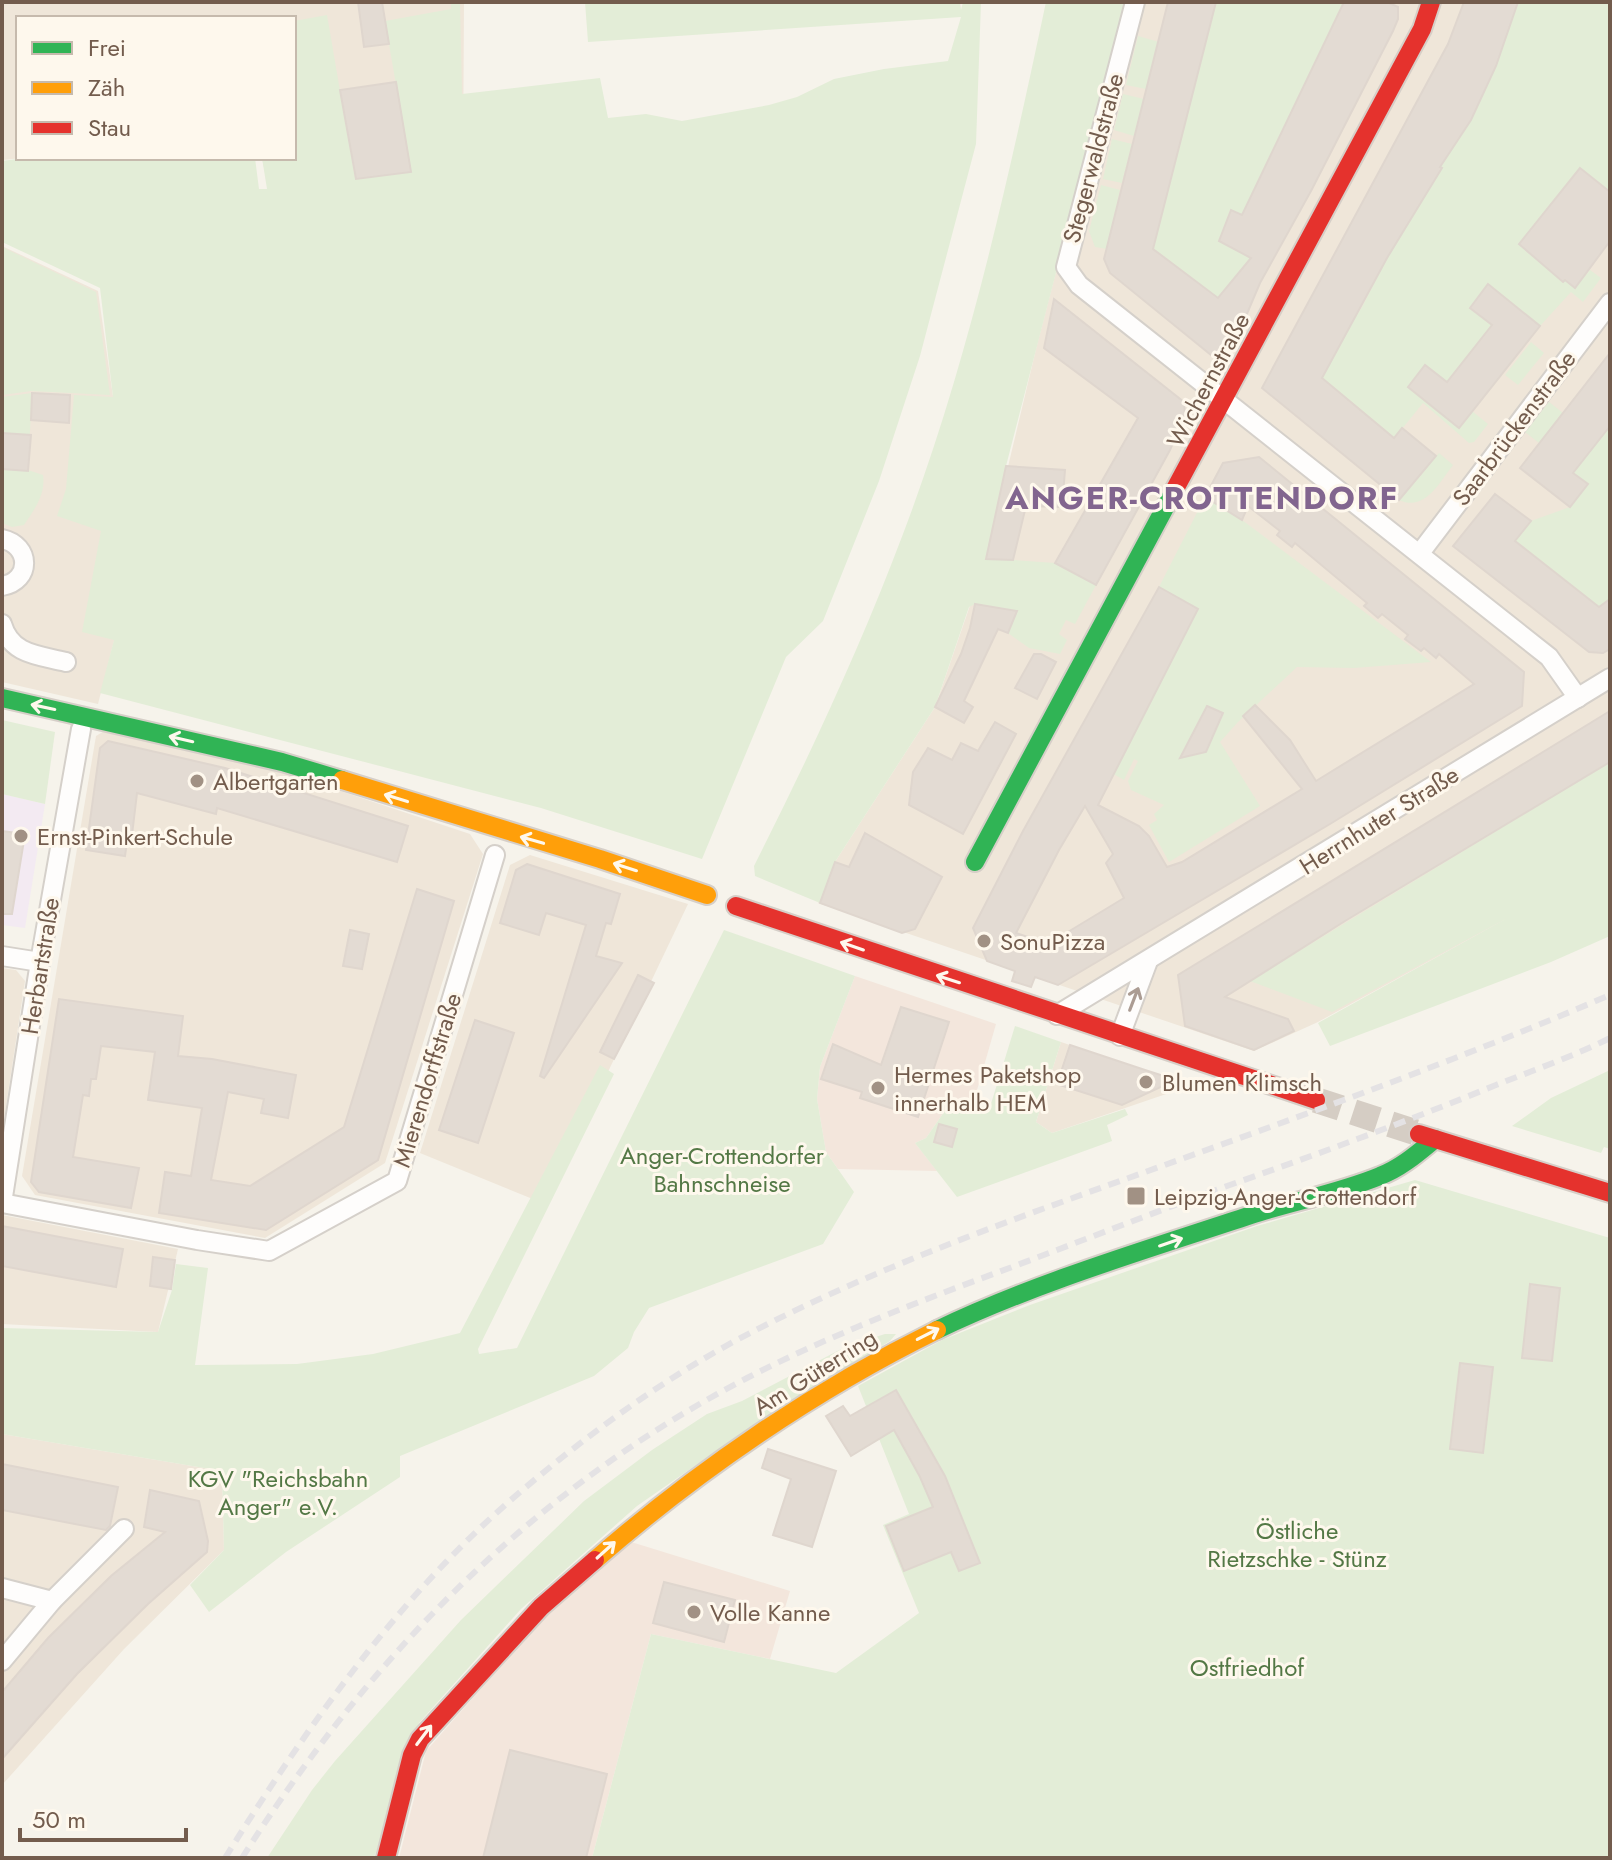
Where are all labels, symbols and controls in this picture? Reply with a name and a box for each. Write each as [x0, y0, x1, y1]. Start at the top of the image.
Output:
legend [16, 16, 296, 160]
text: Frei [88, 30, 126, 65]
street label: Stegerwaldstraße [1054, 69, 1132, 247]
text: Zäh [88, 70, 125, 105]
text: Stau [88, 110, 131, 145]
street label: Wichernstraße [1158, 306, 1258, 454]
street label: Saarbrückenstraße [1444, 343, 1584, 513]
district label: ANGER-CROTTENDORF [1004, 475, 1399, 521]
one-way arrow [31, 699, 56, 714]
one-way arrow [169, 731, 195, 746]
street label: Herrnhuter Straße [1293, 757, 1465, 883]
place label: Albertgarten [213, 764, 339, 799]
marker: Albertgarten [188, 772, 206, 790]
one-way arrow [383, 790, 409, 805]
place label: Ernst-Pinkert-Schule [37, 819, 233, 854]
marker: Ernst-Pinkert-Schule [12, 827, 30, 845]
one-way arrow [520, 832, 546, 847]
one-way arrow [612, 859, 637, 874]
street label: Herbartstraße [12, 895, 68, 1037]
place label: SonuPizza [1000, 924, 1105, 959]
marker: SonuPizza [975, 932, 993, 950]
one-way arrow [840, 937, 865, 952]
one-way arrow [935, 970, 960, 985]
one-way arrow [1128, 987, 1142, 1012]
street label: Mierendorffstraße [384, 988, 470, 1172]
place label: Hermes Paketshop innerhalb HEM [894, 1057, 1081, 1120]
place label: Blumen Klimsch [1162, 1065, 1322, 1100]
marker: Blumen Klimsch [1137, 1073, 1155, 1091]
marker: Hermes Paketshop innerhalb HEM [869, 1079, 887, 1097]
park label: Anger-Crottendorfer Bahnschneise [620, 1138, 825, 1201]
place label: Leipzig-Anger-Crottendorf [1154, 1179, 1417, 1214]
marker: Leipzig-Anger-Crottendorf [1125, 1185, 1147, 1207]
one-way arrow [1158, 1233, 1183, 1248]
street label: Am Güterring [746, 1320, 884, 1424]
one-way arrow [916, 1326, 940, 1341]
park label: KGV "Reichsbahn Anger" e.V. [188, 1461, 368, 1524]
park label: Östliche Rietzschke - Stünz [1207, 1513, 1387, 1576]
one-way arrow [596, 1542, 616, 1560]
place label: Volle Kanne [710, 1595, 830, 1630]
marker: Volle Kanne [685, 1603, 703, 1621]
park label: Ostfriedhof [1190, 1650, 1305, 1685]
one-way arrow [416, 1725, 433, 1746]
scale bar [20, 1792, 186, 1842]
text: 50 m [32, 1802, 86, 1837]

